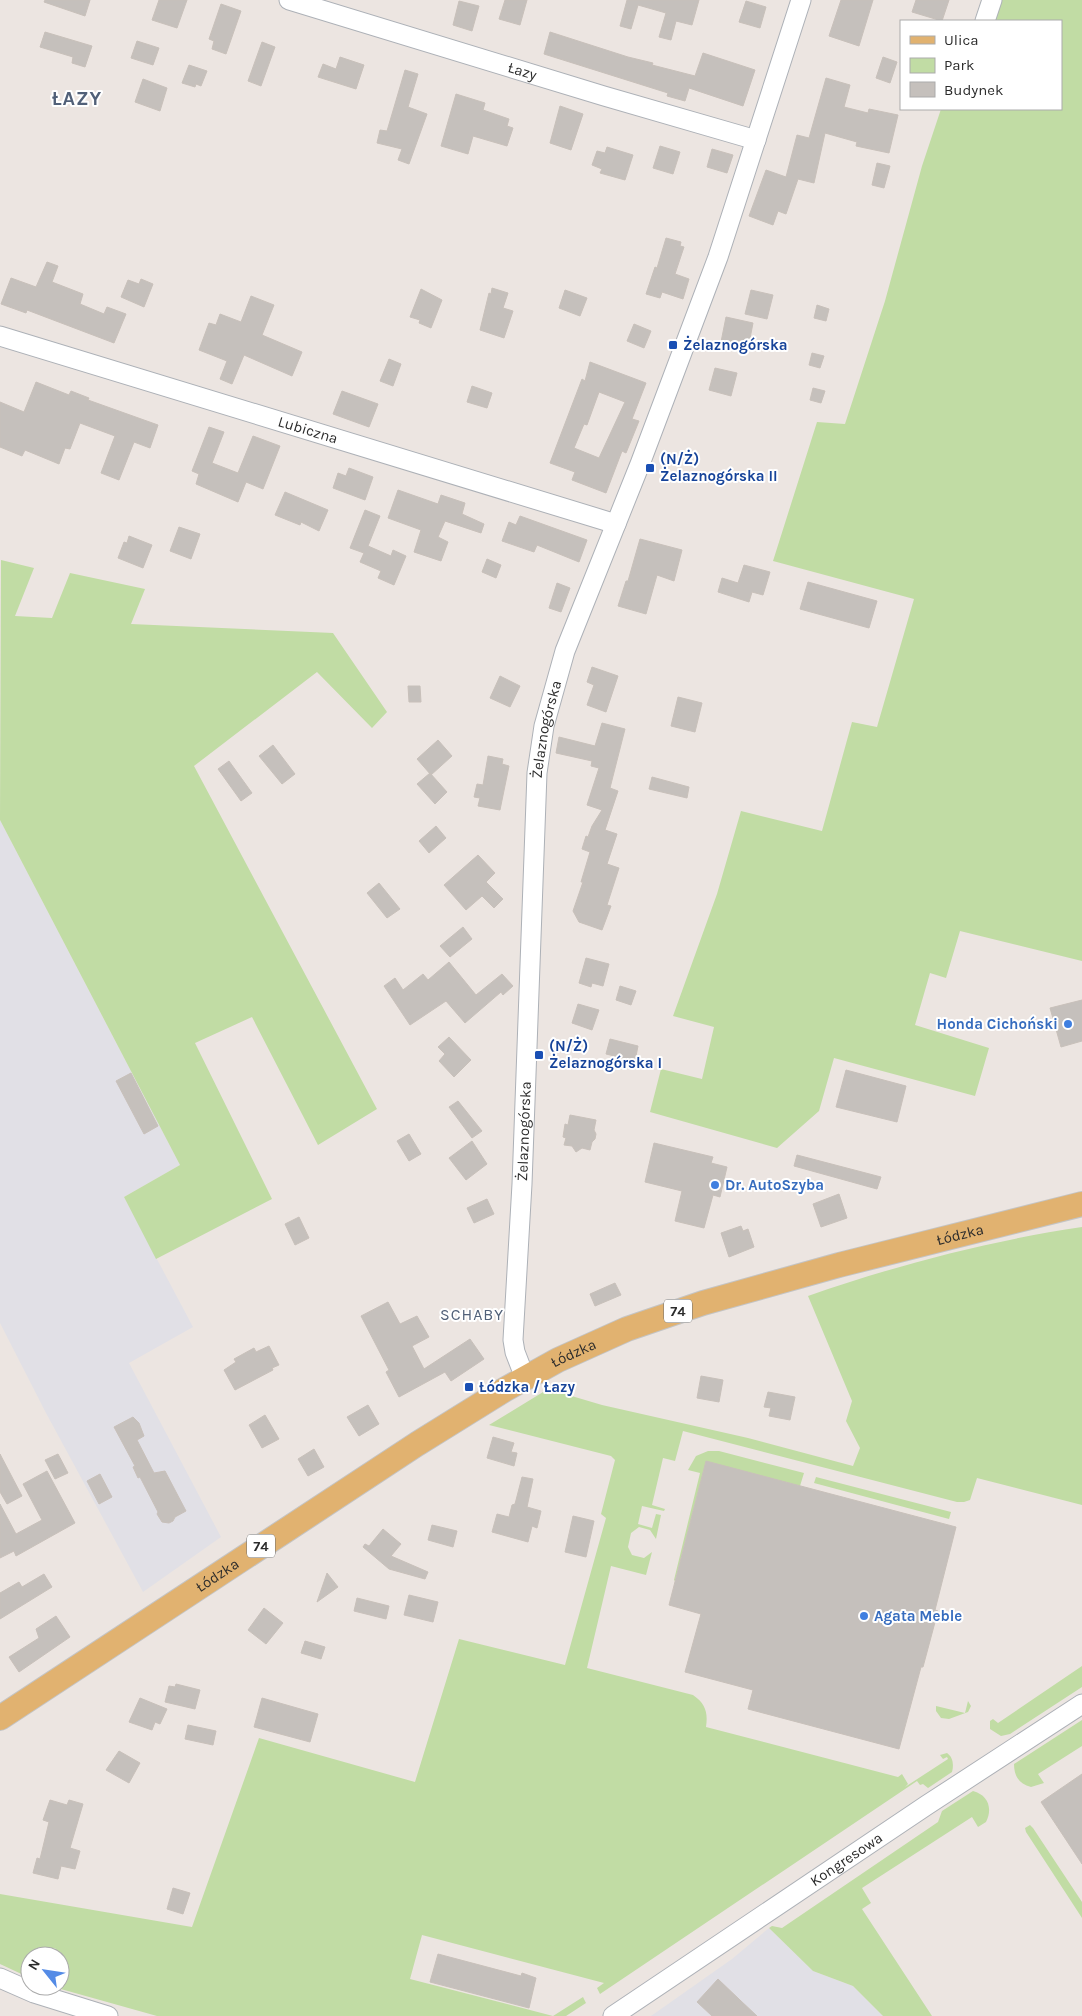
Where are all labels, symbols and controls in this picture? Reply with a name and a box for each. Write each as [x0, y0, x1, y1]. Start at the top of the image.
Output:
legend [900, 20, 1062, 110]
text: Ulica [944, 31, 978, 49]
text: Park [944, 56, 974, 74]
street label: Łazy [506, 58, 539, 84]
text: Budynek [944, 81, 1003, 99]
district label: ŁAZY [52, 87, 102, 110]
place label: Żelaznogórska [683, 335, 788, 354]
marker: Żelaznogórska [667, 339, 679, 351]
street label: Lubiczna [276, 412, 340, 448]
place label: (N/Ż) Żelaznogórska II [660, 449, 778, 485]
marker: (N/Ż) Żelaznogórska II [644, 462, 656, 474]
street label: Żelaznogórska [528, 678, 565, 779]
place label: Honda Cichoński [937, 1015, 1058, 1033]
marker: Honda Cichoński [1062, 1018, 1074, 1030]
place label: (N/Ż) Żelaznogórska I [549, 1036, 662, 1072]
marker: (N/Ż) Żelaznogórska I [533, 1049, 545, 1061]
street label: Żelaznogórska [513, 1081, 535, 1182]
place label: Dr. AutoSzyba [725, 1176, 824, 1194]
marker: Dr. AutoSzyba [709, 1179, 721, 1191]
street label: Łódzka [934, 1220, 985, 1249]
road number: 74 [664, 1300, 692, 1322]
district label: SCHABY [440, 1305, 504, 1324]
street label: Łódzka [547, 1335, 599, 1371]
place label: Łódzka / Łazy [479, 1378, 575, 1396]
marker: Łódzka / Łazy [463, 1381, 475, 1393]
road number: 74 [247, 1534, 275, 1558]
street label: Łódzka [192, 1555, 242, 1596]
place label: Agata Meble [874, 1607, 962, 1625]
marker: Agata Meble [858, 1610, 870, 1622]
street label: Kongresowa [807, 1829, 886, 1890]
north arrow [20, 1946, 70, 1996]
text: N [24, 1956, 44, 1973]

